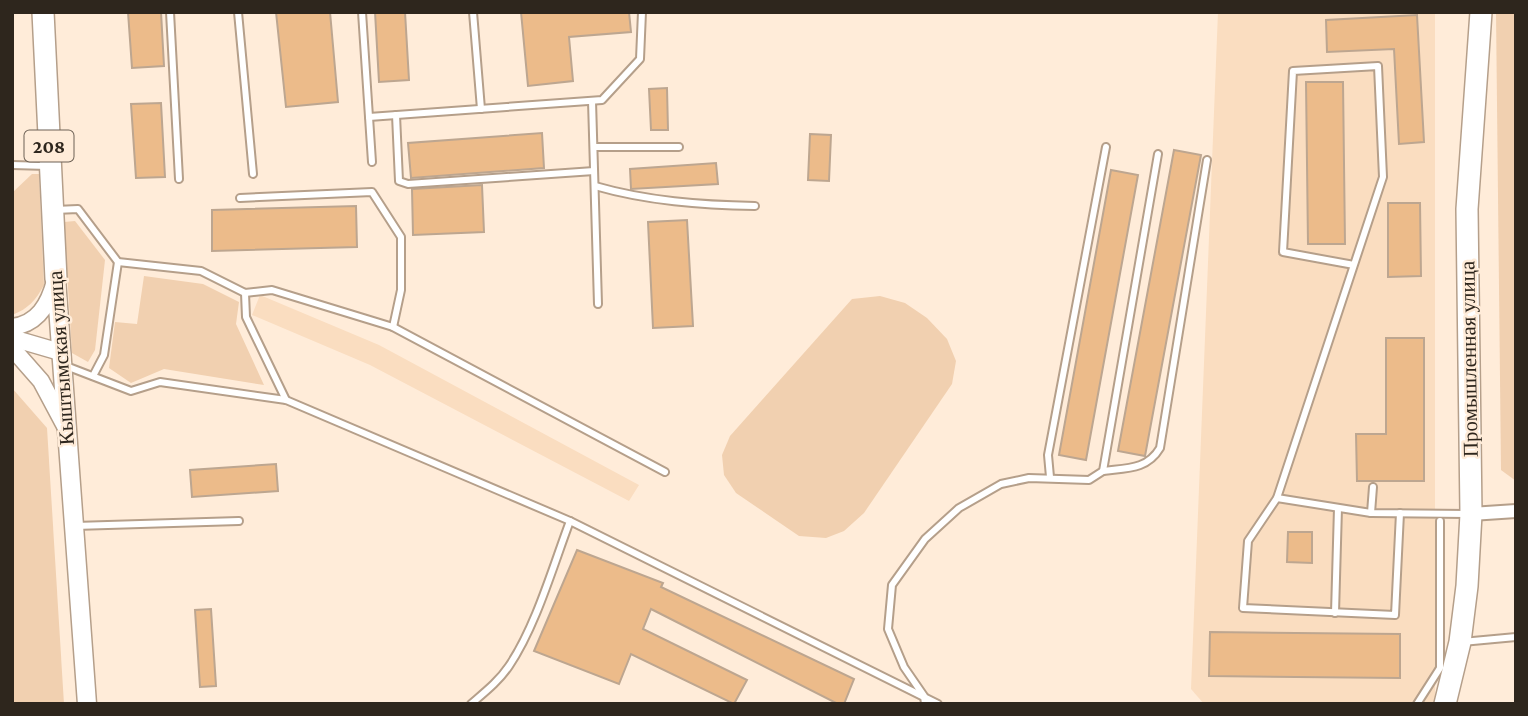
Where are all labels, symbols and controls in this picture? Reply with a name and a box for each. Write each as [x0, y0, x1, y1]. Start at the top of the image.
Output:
road number: 208 [24, 130, 74, 162]
street label: Промышленная улица [1455, 260, 1483, 457]
street label: Кыштымская улица [43, 269, 79, 446]

